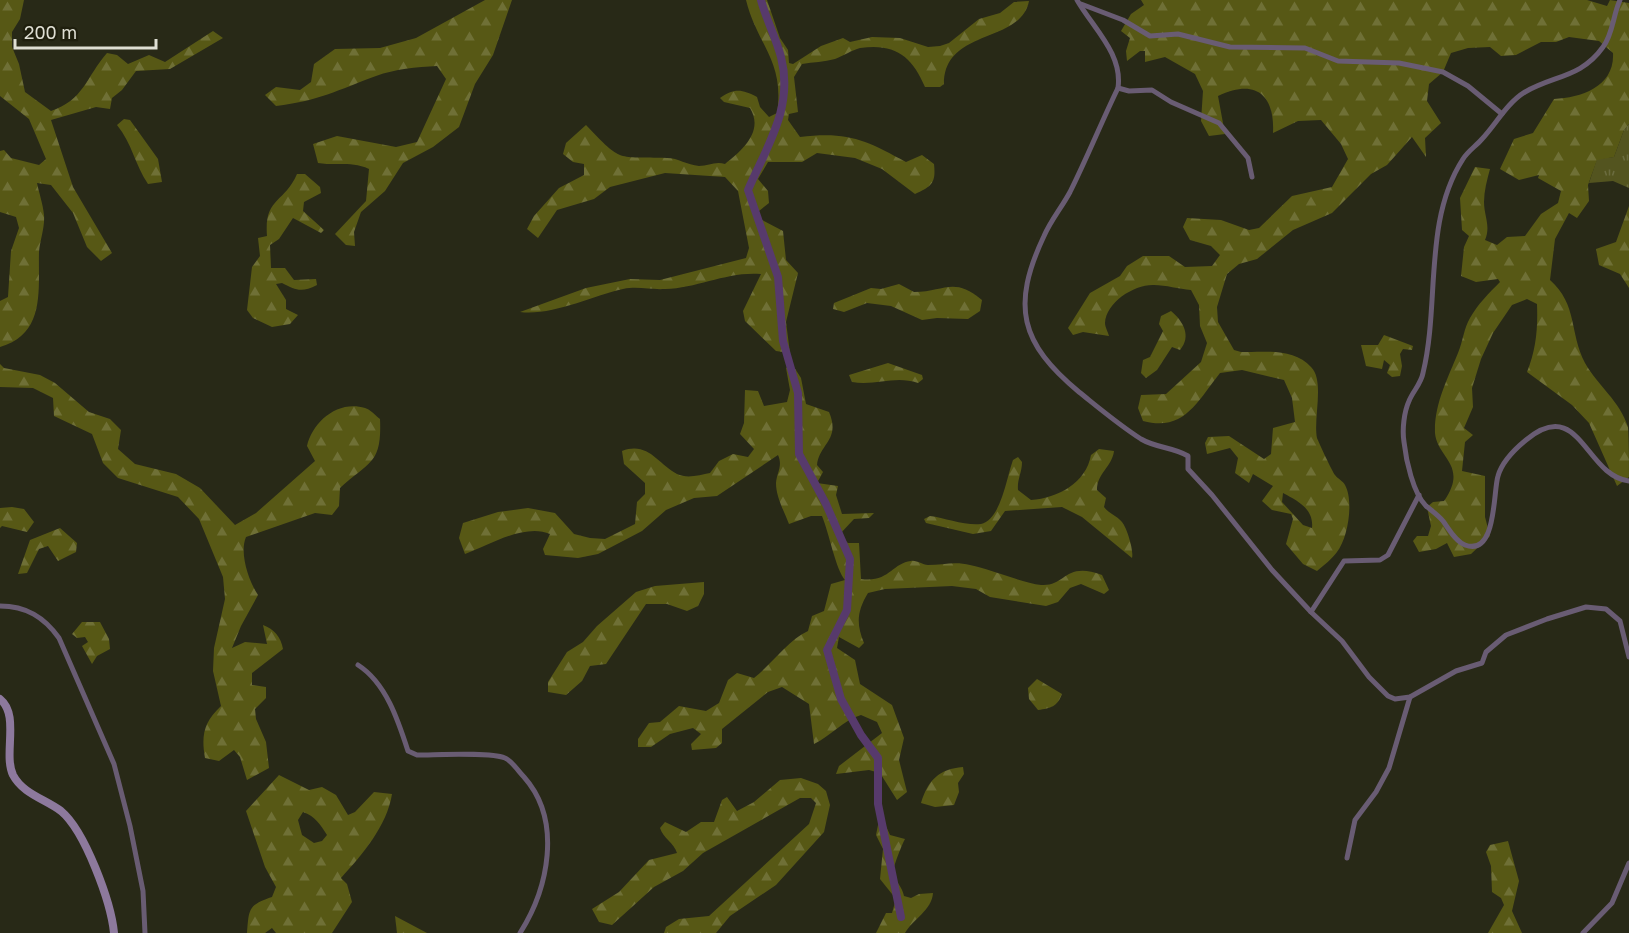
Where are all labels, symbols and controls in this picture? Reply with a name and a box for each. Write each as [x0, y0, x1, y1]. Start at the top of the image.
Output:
scale bar [15, 12, 156, 50]
text: 200 m [24, 21, 77, 43]

